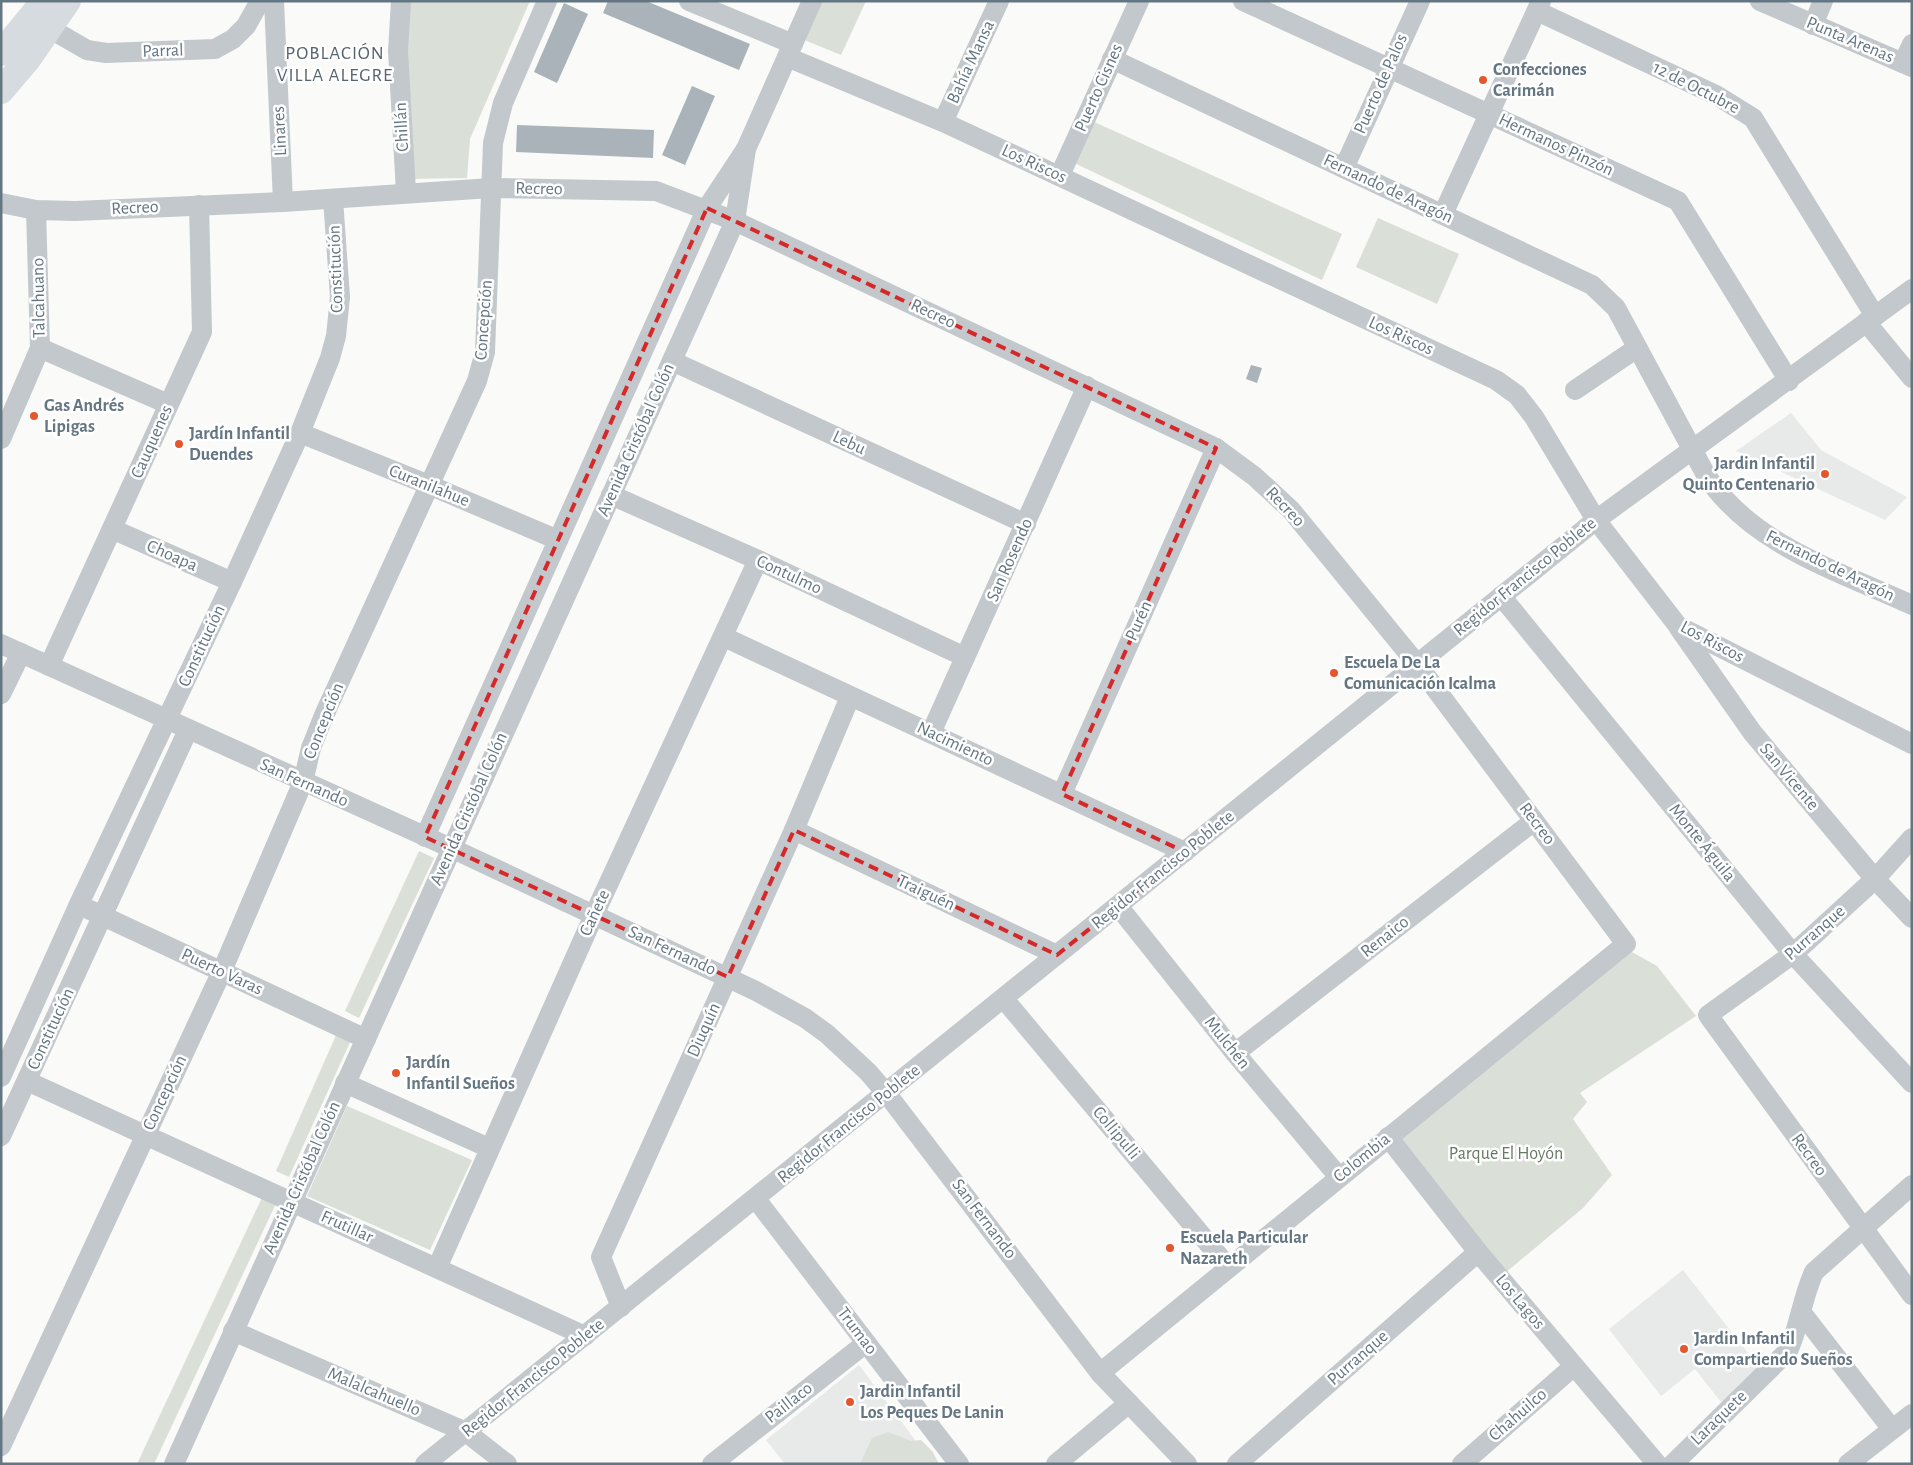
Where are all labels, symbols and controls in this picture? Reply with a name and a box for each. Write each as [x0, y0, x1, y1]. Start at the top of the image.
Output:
street label: Punta Arenas [1804, 14, 1896, 66]
street label: Bahía Mansa [944, 18, 998, 106]
street label: Puerto de Palos [1351, 31, 1411, 137]
street label: Parral [142, 41, 184, 61]
street label: Puerto Cisnes [1072, 41, 1126, 135]
district label: POBLACIÓN VILLA ALEGRE [277, 42, 393, 85]
street label: 12 de Octubre [1650, 59, 1742, 117]
place label: Confecciones Carimán [1493, 61, 1587, 100]
marker: Confecciones Carimán [1477, 74, 1489, 86]
street label: Chillán [392, 102, 412, 152]
street label: Linares [270, 106, 290, 156]
street label: Hermanos Pinzón [1496, 111, 1616, 179]
street label: Los Riscos [999, 141, 1069, 187]
street label: Fernando de Aragón [1320, 151, 1456, 227]
street label: Recreo [515, 180, 563, 198]
street label: Recreo [111, 198, 159, 218]
street label: Constitución [325, 225, 347, 313]
street label: Talcahuano [29, 258, 49, 338]
street label: Concepción [472, 279, 496, 361]
street label: Recreo [908, 296, 958, 332]
street label: Los Riscos [1366, 313, 1436, 359]
street label: Avenida Cristóbal Colón [594, 361, 678, 519]
place label: Gas Andrés Lipigas [44, 397, 124, 436]
street label: Cauquenes [128, 403, 176, 481]
marker: Gas Andrés Lipigas [28, 410, 40, 422]
place label: Jardín Infantil Duendes [189, 425, 290, 464]
street label: Lebu [830, 428, 868, 458]
marker: Jardín Infantil Duendes [173, 438, 185, 450]
place label: Jardin Infantil Quinto Centenario [1683, 455, 1815, 494]
street label: Curanilahue [386, 462, 472, 510]
marker: Jardin Infantil Quinto Centenario [1819, 468, 1831, 480]
street label: Recreo [1262, 484, 1308, 530]
street label: Regidor Francisco Poblete [1450, 514, 1600, 640]
street label: San Rosendo [984, 515, 1036, 604]
street label: Fernando de Aragón [1763, 527, 1897, 605]
street label: Choapa [144, 537, 200, 575]
street label: Contulmo [754, 552, 824, 598]
street label: Purén [1122, 598, 1156, 644]
street label: Constitución [175, 602, 229, 690]
street label: Los Riscos [1677, 618, 1747, 666]
place label: Escuela De La Comunicación Icalma [1344, 654, 1497, 693]
marker: Escuela De La Comunicación Icalma [1328, 667, 1340, 679]
street label: Concepción [301, 680, 347, 762]
street label: Nacimiento [914, 718, 996, 770]
street label: Avenida Cristóbal Colón [427, 730, 511, 888]
street label: San Vicente [1756, 740, 1822, 814]
street label: San Fernando [257, 756, 351, 811]
street label: Monte Águila [1665, 799, 1741, 885]
street label: Recreo [1516, 800, 1559, 848]
street label: Regidor Francisco Poblete [1088, 807, 1238, 933]
street label: Traiguén [894, 872, 958, 914]
street label: Cañete [577, 887, 613, 939]
street label: Purranque [1781, 902, 1849, 964]
street label: Renaico [1358, 913, 1412, 961]
street label: San Fernando [625, 923, 719, 979]
street label: Puerto Varas [178, 945, 266, 999]
street label: Constitución [24, 985, 78, 1073]
street label: Diuquín [684, 1000, 724, 1060]
street label: Mulchén [1201, 1013, 1253, 1073]
street label: Concepción [140, 1053, 190, 1133]
place label: Jardín Infantil Sueños [406, 1054, 515, 1093]
street label: Regidor Francisco Poblete [774, 1061, 924, 1187]
marker: Jardín Infantil Sueños [390, 1067, 402, 1079]
street label: Avenida Cristóbal Colón [260, 1099, 344, 1257]
street label: Collipulli [1089, 1103, 1143, 1163]
street label: Colombia [1330, 1130, 1394, 1186]
street label: Recreo [1788, 1131, 1830, 1180]
park label: Parque El Hoyón [1449, 1145, 1563, 1163]
street label: San Fernando [948, 1176, 1020, 1262]
street label: Frutillar [318, 1208, 376, 1246]
place label: Escuela Particular Nazareth [1180, 1229, 1309, 1268]
marker: Escuela Particular Nazareth [1164, 1242, 1176, 1254]
street label: Los Lagos [1492, 1271, 1548, 1333]
street label: Trumao [834, 1304, 881, 1358]
street label: Regidor Francisco Poblete [458, 1315, 608, 1441]
street label: Purranque [1324, 1327, 1392, 1389]
place label: Jardin Infantil Compartiendo Sueños [1694, 1330, 1853, 1369]
marker: Jardin Infantil Compartiendo Sueños [1678, 1343, 1690, 1355]
street label: Malalcahuello [325, 1364, 423, 1420]
street label: Paillaco [762, 1379, 816, 1427]
place label: Jardin Infantil Los Peques De Lanin [860, 1383, 1004, 1422]
street label: Chahuilco [1486, 1385, 1550, 1445]
street label: Laraquete [1688, 1387, 1750, 1449]
marker: Jardin Infantil Los Peques De Lanin [844, 1396, 856, 1408]

